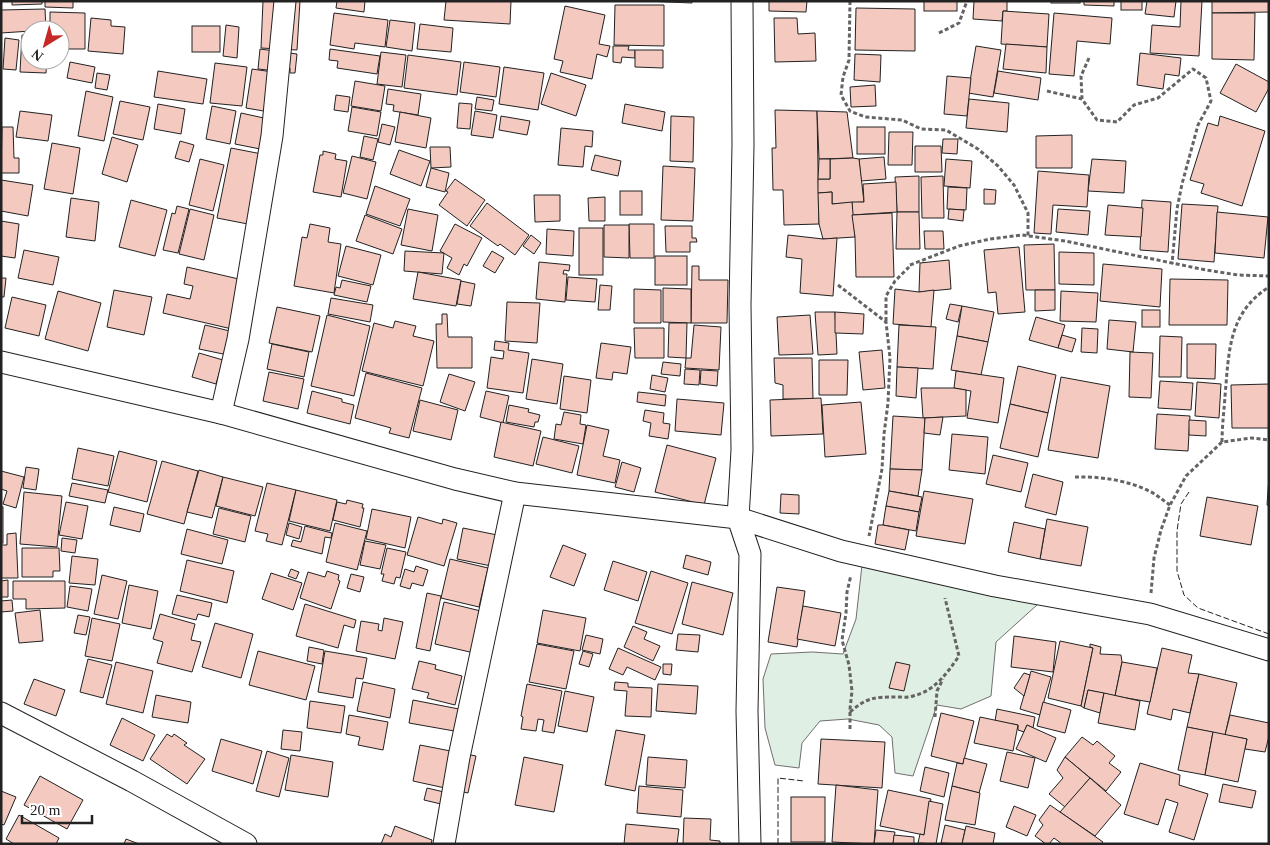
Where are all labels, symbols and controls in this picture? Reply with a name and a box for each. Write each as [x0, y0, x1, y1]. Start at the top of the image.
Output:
north arrow [20, 20, 70, 70]
text: N [29, 46, 46, 64]
scale bar [22, 792, 92, 824]
text: 20 m [30, 802, 61, 818]

